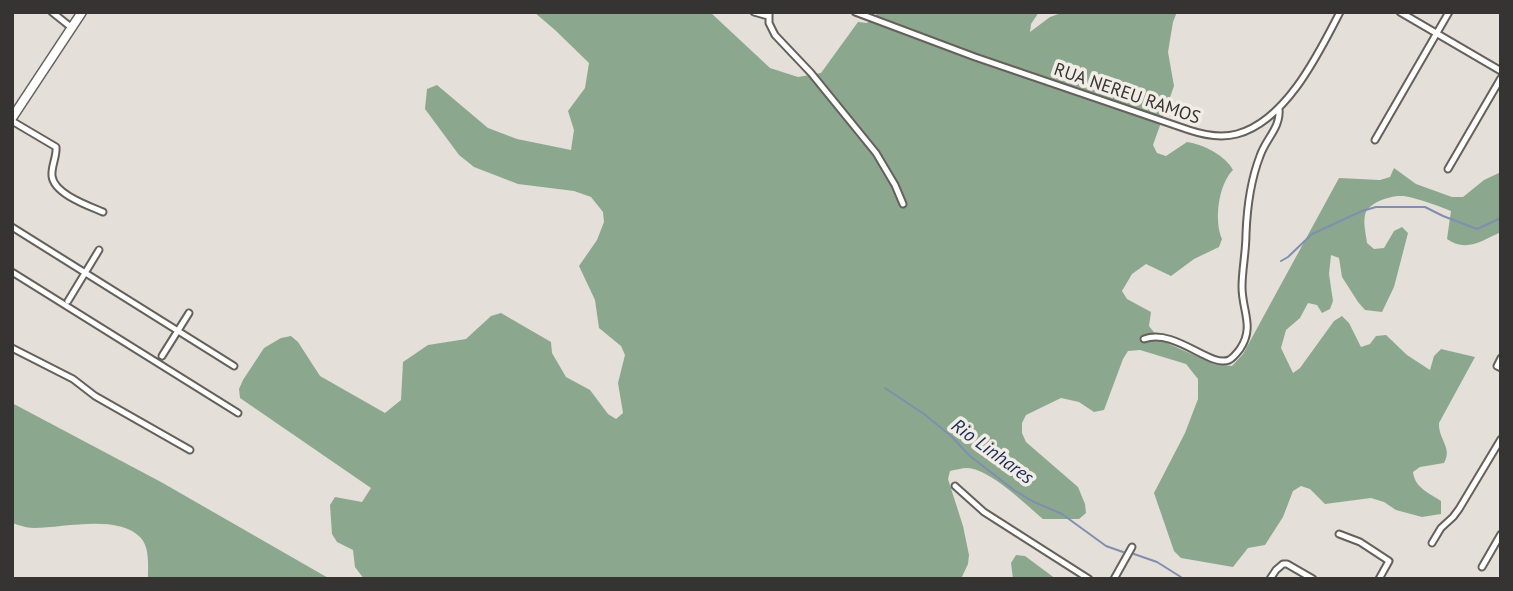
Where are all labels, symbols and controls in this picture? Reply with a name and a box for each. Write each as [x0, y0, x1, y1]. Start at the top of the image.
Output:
street label: RUA NEREU RAMOS [1051, 59, 1203, 129]
water label: Rio Linhares [946, 415, 1038, 489]

